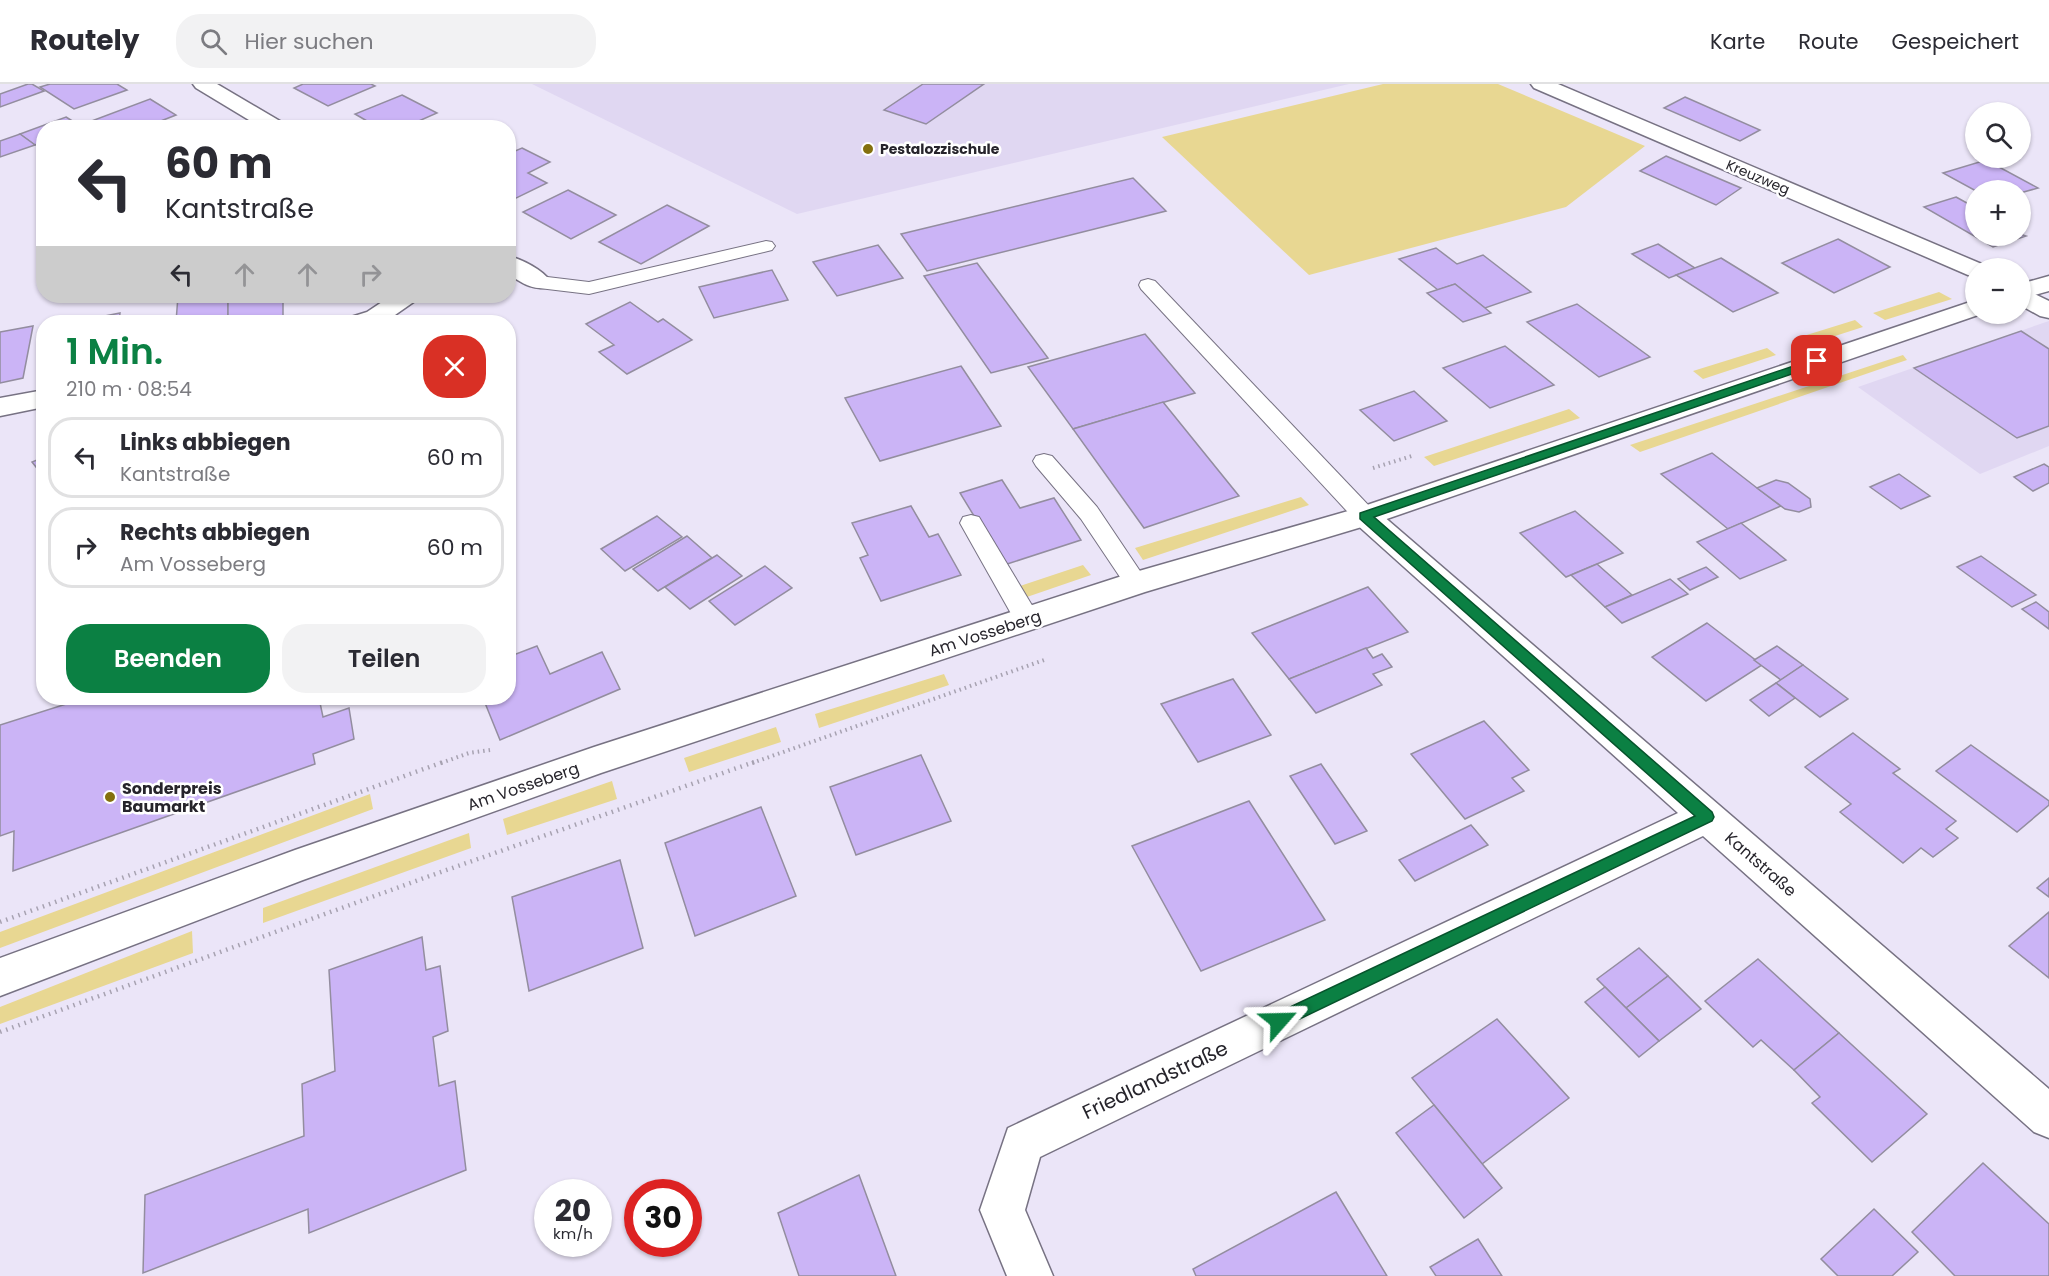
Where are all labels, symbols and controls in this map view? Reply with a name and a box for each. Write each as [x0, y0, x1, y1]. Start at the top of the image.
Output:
search box [176, 14, 596, 68]
text: Routely [30, 21, 140, 60]
icon: search [197, 25, 230, 58]
text: Hier suchen [245, 26, 374, 57]
text: Karte [1710, 27, 1765, 56]
text: Route [1798, 27, 1859, 56]
text: Gespeichert [1892, 27, 2019, 56]
map controls [1965, 102, 2031, 324]
button: search [1965, 102, 2031, 168]
text: 60 m [165, 134, 273, 193]
place label: Pestalozzischule [880, 139, 1000, 159]
marker: Pestalozzischule [861, 142, 875, 156]
icon: left [66, 144, 144, 222]
street label: Kreuzweg [1723, 155, 1793, 199]
button: + [1965, 180, 2031, 246]
text: Kantstraße [165, 190, 314, 227]
icon: left [165, 258, 198, 291]
icon: ahead [228, 258, 261, 291]
icon: ahead [291, 258, 324, 291]
icon: right [354, 258, 387, 291]
button: − [1965, 258, 2031, 324]
text: 1 Min. [66, 326, 163, 377]
button: close [423, 335, 486, 398]
pin [1791, 335, 1842, 386]
icon: arrive [1800, 344, 1833, 377]
text: 210 m · 08:54 [66, 375, 192, 403]
text: Links abbiegen [120, 427, 291, 458]
icon: left [69, 441, 102, 474]
text: 60 m [427, 442, 483, 473]
text: Kantstraße [120, 460, 230, 488]
text: Rechts abbiegen [120, 517, 310, 548]
icon: right [69, 531, 102, 564]
text: 60 m [427, 532, 483, 563]
text: Am Vosseberg [120, 550, 266, 578]
street label: Am Vosseberg [926, 604, 1044, 662]
button: Beenden [66, 624, 270, 693]
button: Teilen [282, 624, 486, 693]
street label: Am Vosseberg [464, 757, 582, 816]
place label: Sonderpreis Baumarkt [122, 777, 222, 818]
marker: Sonderpreis Baumarkt [103, 790, 117, 804]
street label: Kantstraße [1720, 827, 1802, 902]
position arrow [1247, 989, 1311, 1053]
street label: Friedlandstraße [1078, 1034, 1232, 1126]
speed limit sign: 30 [624, 1179, 702, 1257]
text: 20 [555, 1189, 591, 1232]
text: km/h [553, 1223, 593, 1244]

